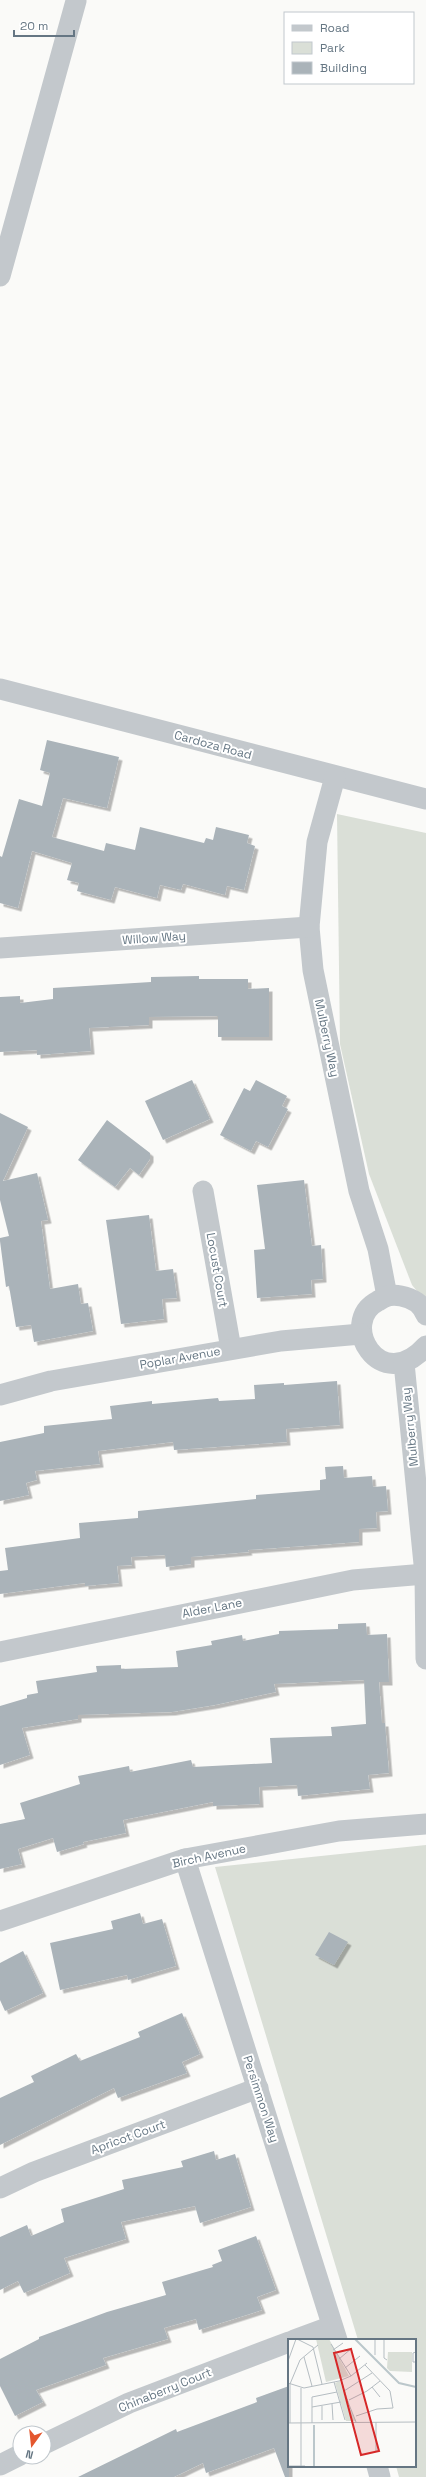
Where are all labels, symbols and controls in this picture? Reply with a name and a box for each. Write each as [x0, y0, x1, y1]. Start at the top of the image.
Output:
scale bar [14, 12, 74, 38]
legend [284, 12, 414, 84]
text: 20 m [20, 18, 48, 34]
text: Road [320, 20, 349, 36]
text: Park [320, 40, 345, 56]
text: Building [320, 60, 367, 76]
street label: Cardoza Road [173, 727, 253, 763]
street label: Willow Way [122, 928, 186, 948]
street label: Mulberry Way [311, 998, 343, 1078]
street label: Locust Court [203, 1231, 231, 1309]
street label: Poplar Avenue [138, 1343, 222, 1373]
street label: Mulberry Way [398, 1387, 422, 1467]
street label: Alder Lane [181, 1594, 243, 1622]
street label: Birch Avenue [171, 1840, 247, 1872]
street label: Persimmon Way [239, 2053, 283, 2145]
street label: Apricot Court [89, 2116, 167, 2158]
inset map [288, 2339, 416, 2467]
street label: Chinaberry Court [116, 2364, 214, 2416]
north arrow [12, 2425, 52, 2465]
text: N [24, 2447, 35, 2462]

